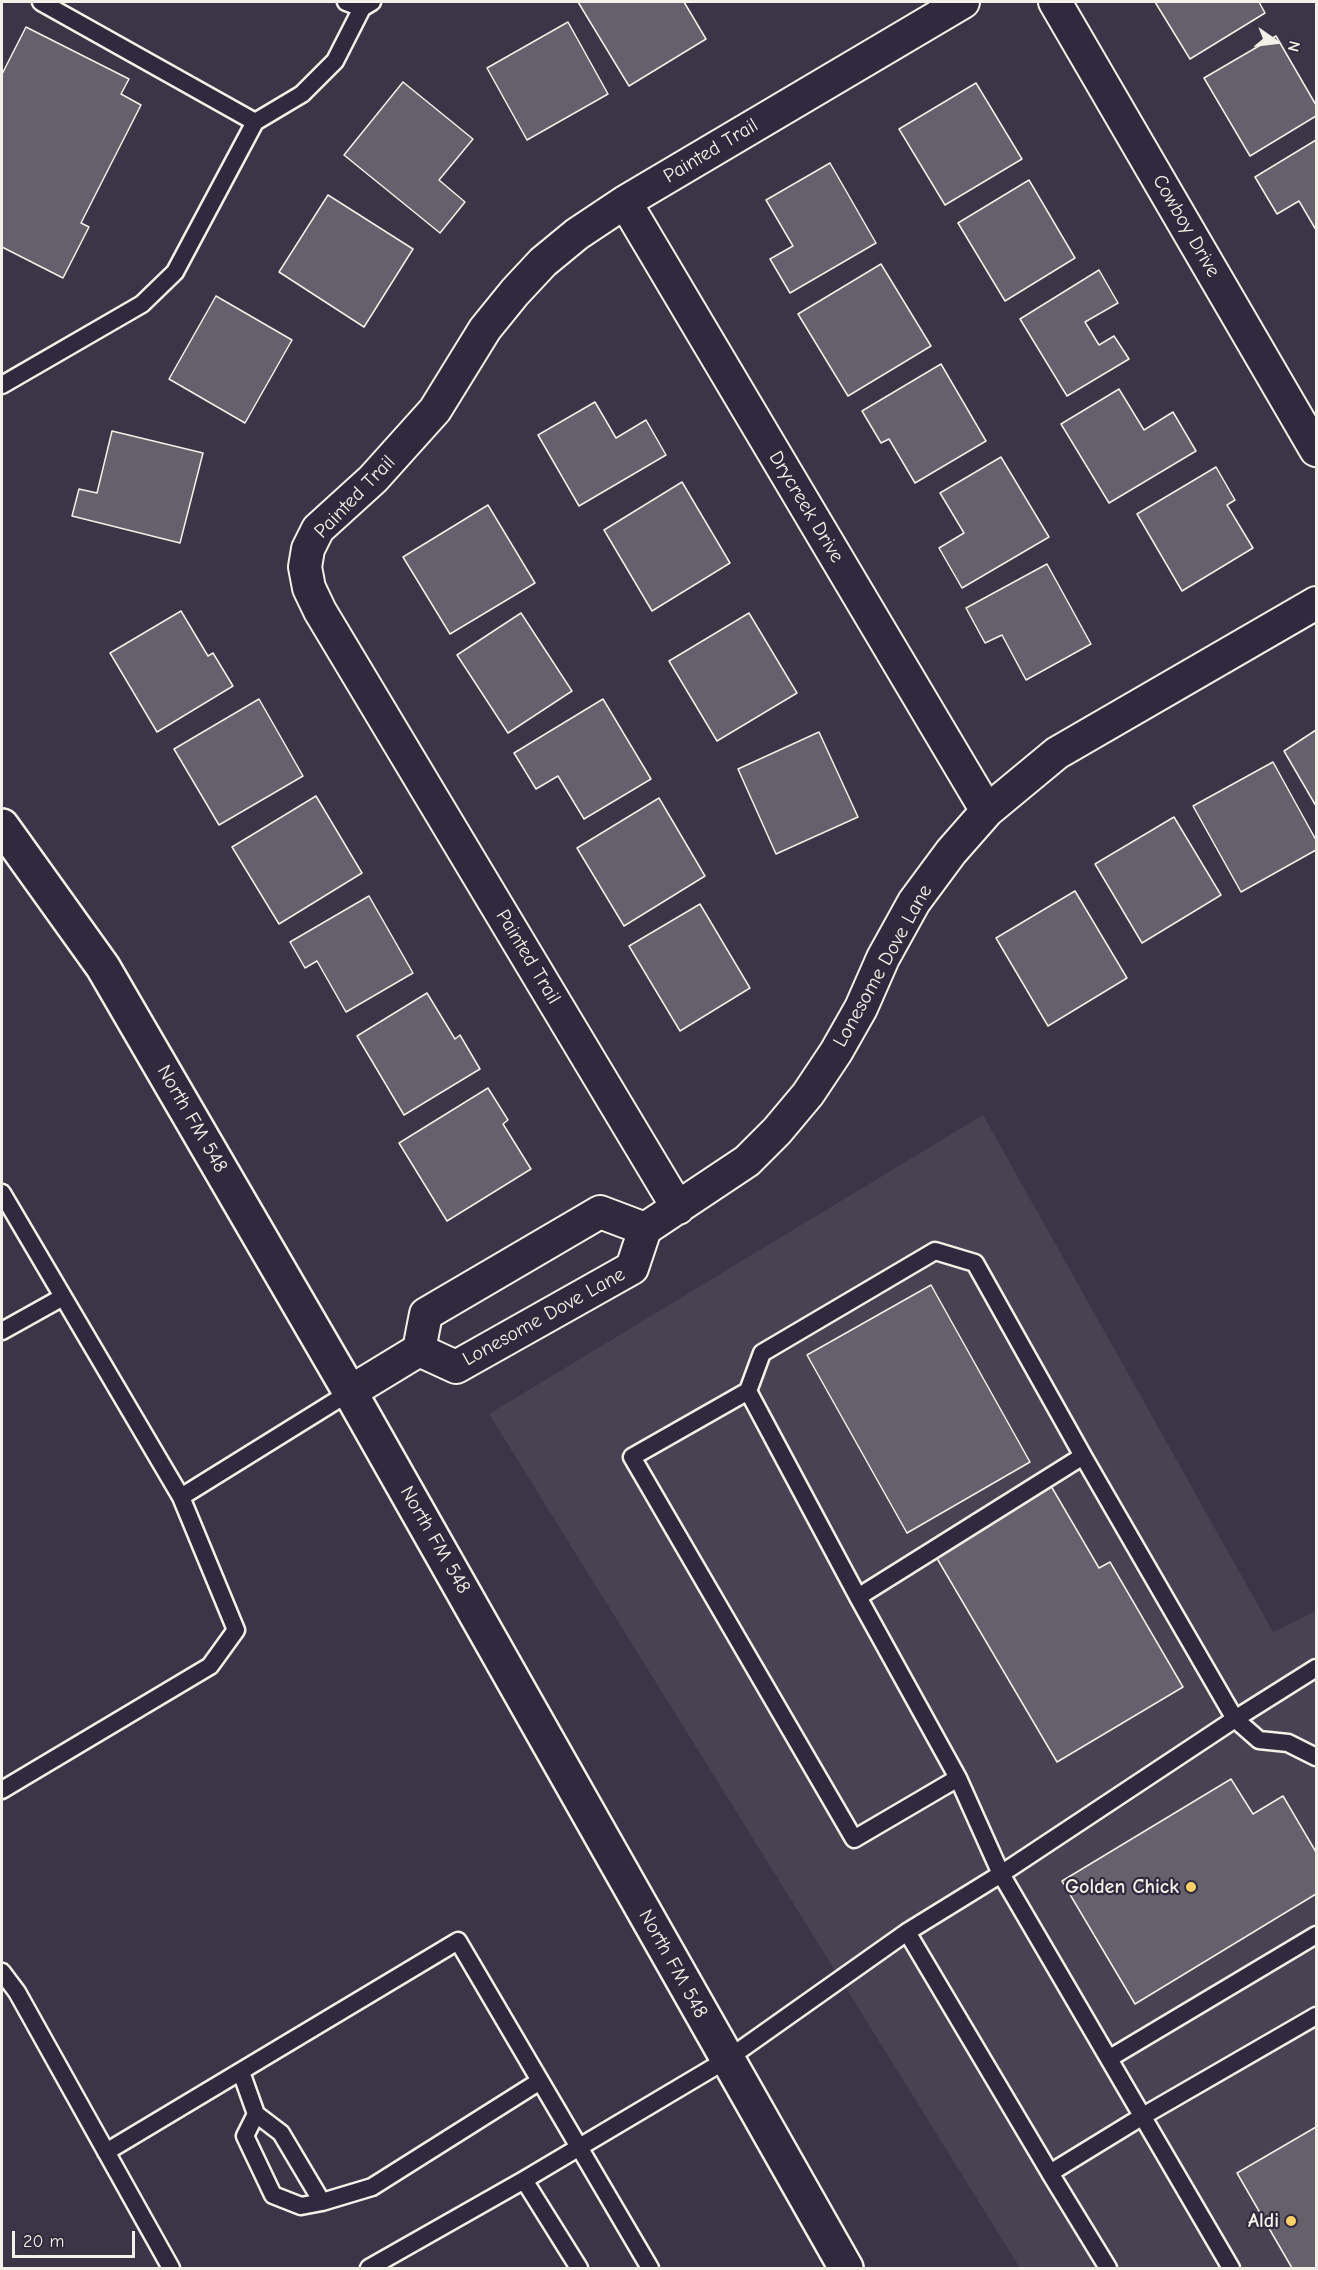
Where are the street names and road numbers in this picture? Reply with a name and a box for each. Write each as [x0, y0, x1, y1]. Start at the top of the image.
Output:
street label: Painted Trail [659, 113, 763, 189]
street label: Cowboy Drive [1147, 170, 1225, 282]
street label: Drycreek Drive [763, 447, 849, 567]
street label: Painted Trail [310, 451, 400, 543]
street label: Lonesome Dove Lane [828, 881, 938, 1051]
street label: Painted Trail [490, 905, 566, 1009]
street label: North FM 548 [152, 1061, 232, 1177]
street label: Lonesome Dove Lane [459, 1262, 629, 1372]
street label: North FM 548 [395, 1482, 475, 1598]
street label: North FM 548 [633, 1906, 713, 2022]

